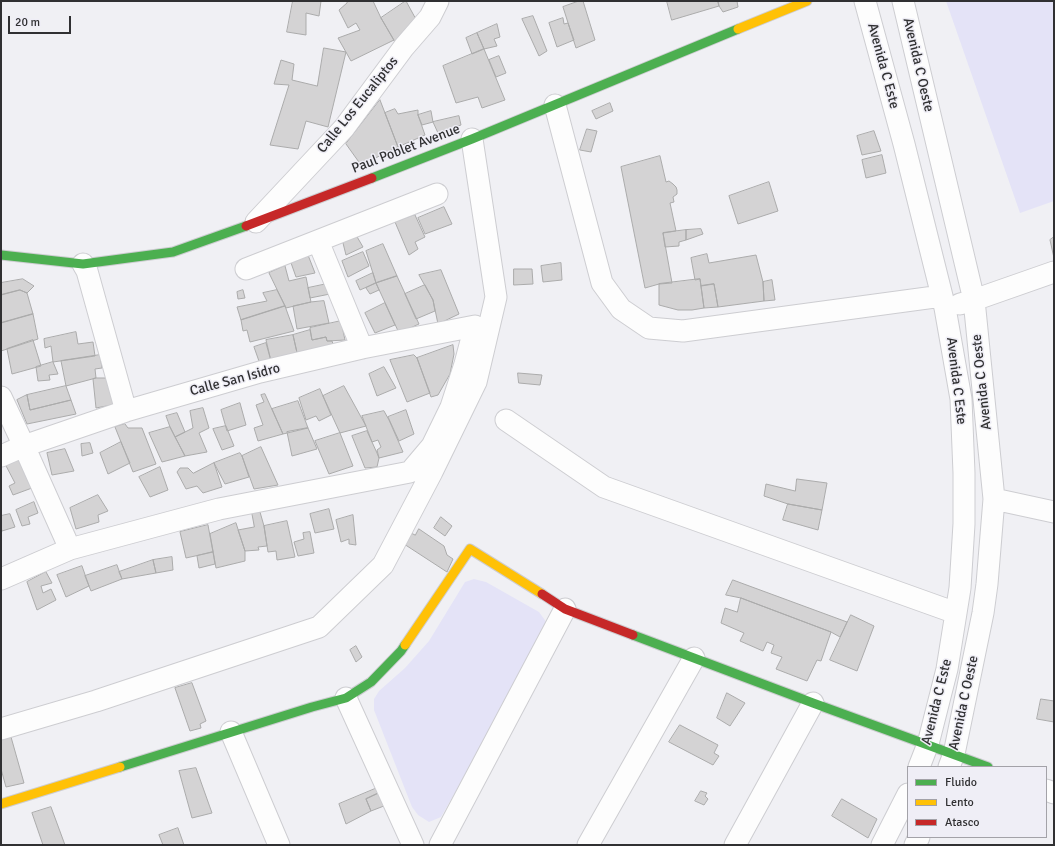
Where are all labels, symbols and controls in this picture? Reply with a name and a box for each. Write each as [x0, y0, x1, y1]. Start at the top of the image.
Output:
scale bar [10, 8, 73, 34]
text: 20 m [15, 15, 40, 30]
street label: Avenida C Oeste [899, 16, 937, 114]
street label: Avenida C Este [864, 21, 902, 111]
street label: Calle Los Eucaliptos [314, 53, 402, 157]
street label: Paul Poblet Avenue [350, 121, 462, 177]
street label: Avenida C Oeste [969, 333, 995, 431]
street label: Avenida C Este [942, 336, 970, 426]
street label: Calle San Isidro [188, 360, 282, 400]
street label: Avenida C Oeste [946, 654, 982, 752]
street label: Avenida C Este [918, 657, 956, 747]
legend [907, 766, 1047, 838]
text: Fluido [945, 775, 977, 790]
text: Lento [945, 795, 974, 810]
text: Atasco [945, 815, 980, 830]

